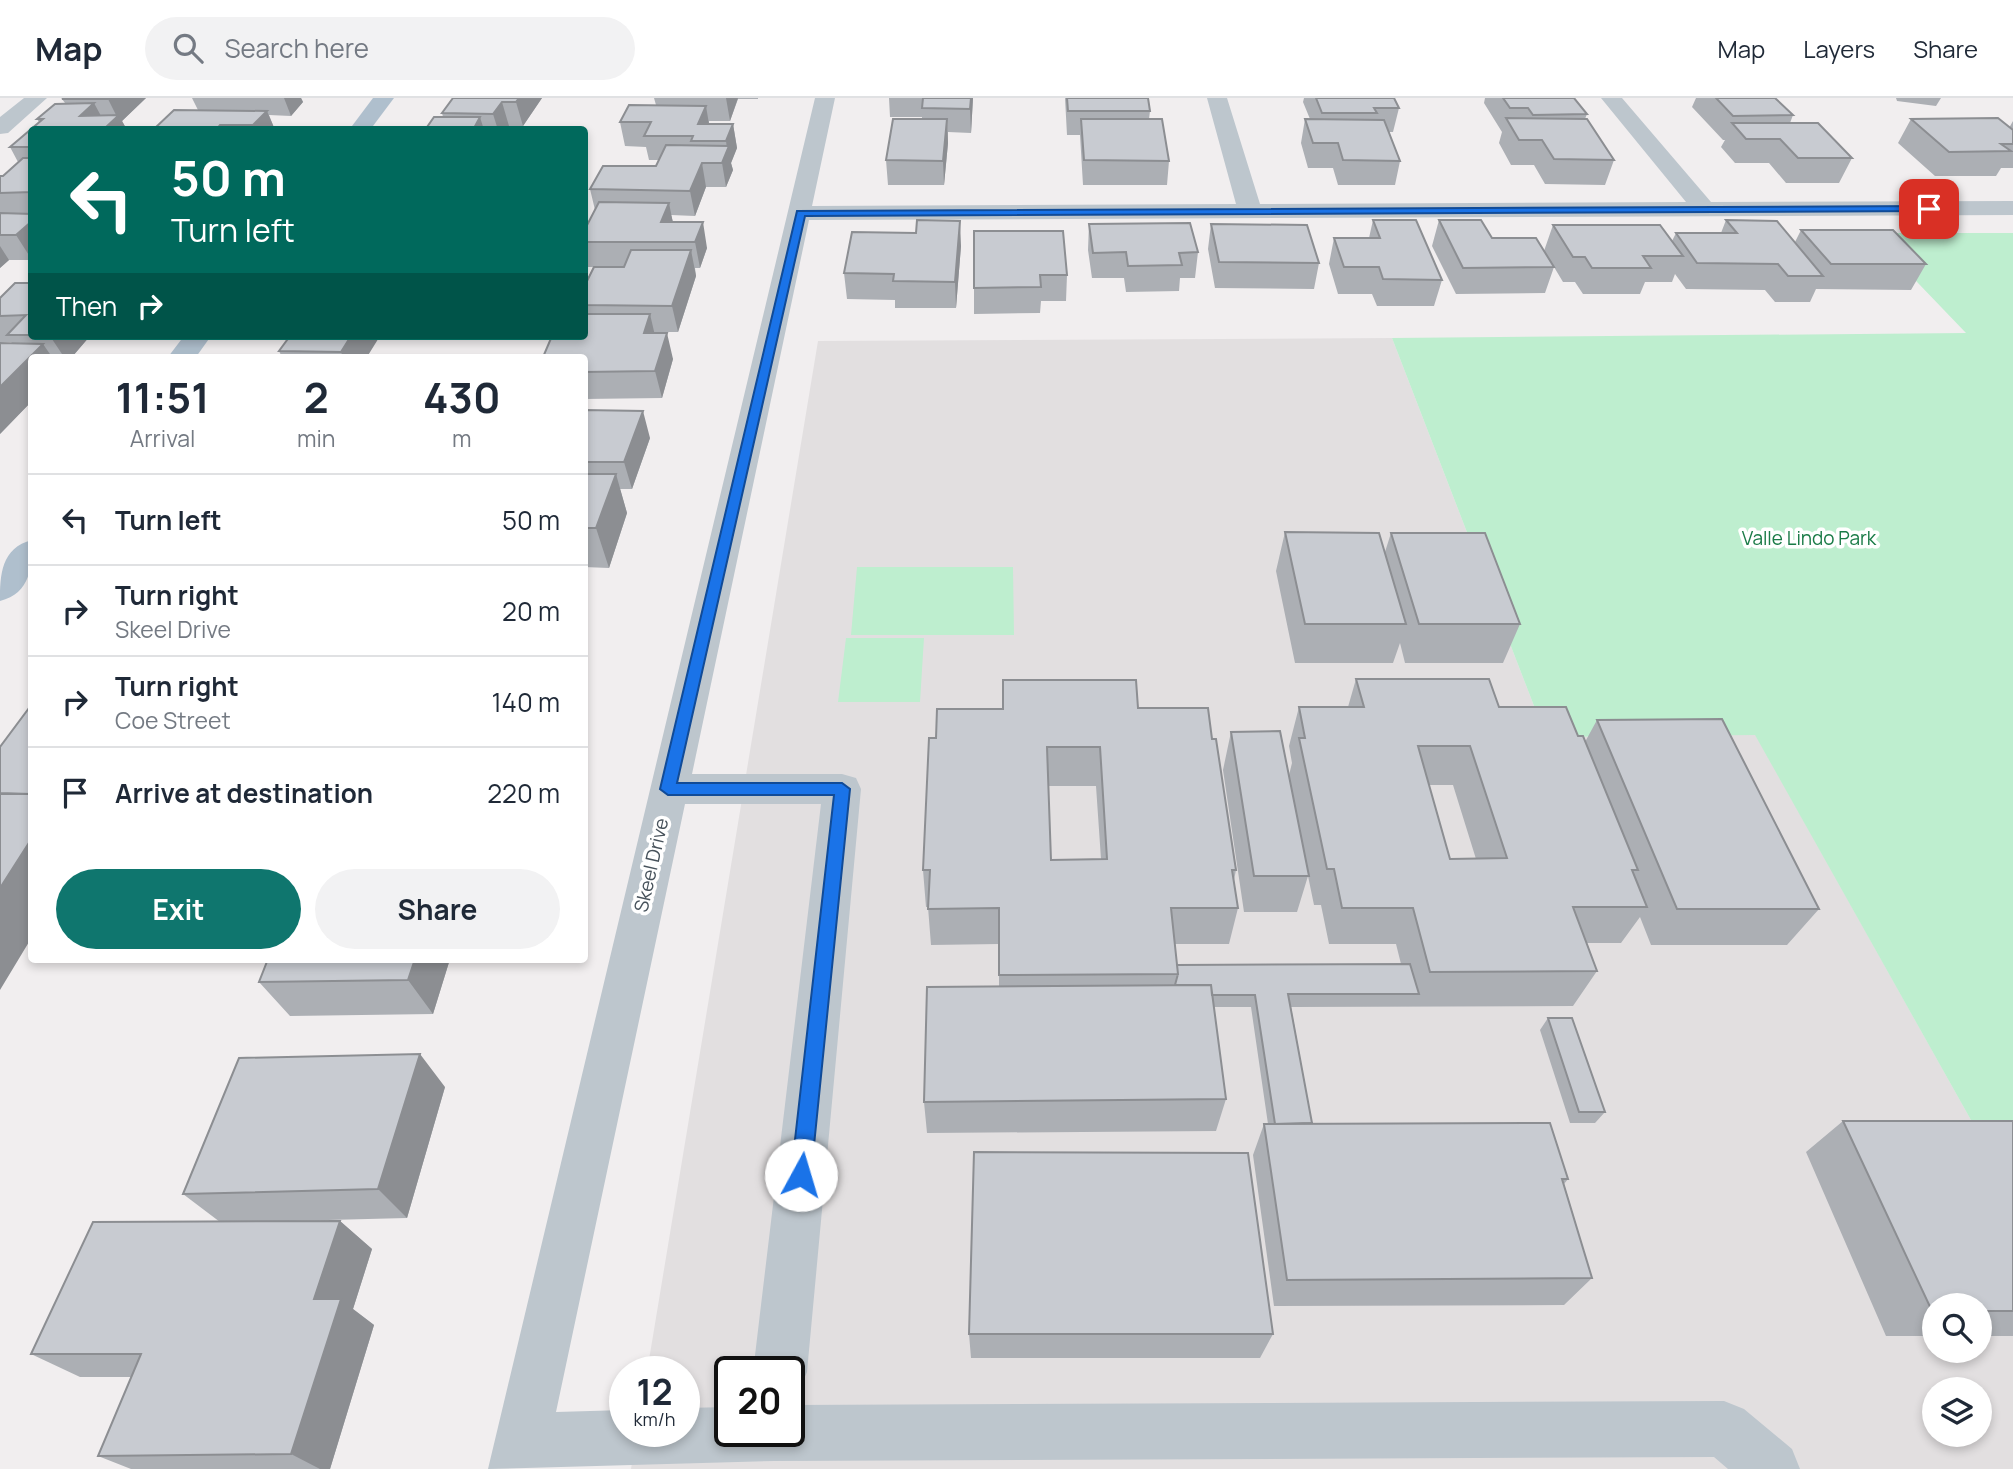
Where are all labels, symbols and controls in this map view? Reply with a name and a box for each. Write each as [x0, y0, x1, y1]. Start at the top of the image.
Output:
search box [145, 17, 635, 80]
text: Map [35, 26, 103, 71]
icon: search [169, 29, 207, 67]
text: Search here [225, 30, 369, 66]
text: Map [1718, 32, 1765, 65]
text: Layers [1803, 32, 1875, 65]
text: Share [1913, 32, 1978, 65]
text: 50 m [171, 144, 286, 211]
icon: left [56, 154, 147, 245]
pin [1899, 179, 1959, 239]
icon: arrive [1910, 190, 1948, 228]
text: Turn left [171, 208, 295, 252]
icon: right [131, 287, 169, 325]
text: Then [56, 288, 117, 324]
text: 11:51 [115, 368, 210, 426]
text: 2 [304, 368, 329, 426]
text: 430 [423, 368, 501, 426]
text: Arrival [130, 422, 195, 454]
text: min [297, 422, 336, 454]
text: m [452, 422, 472, 454]
icon: left [56, 501, 94, 539]
text: Turn left [115, 502, 222, 538]
text: 50 m [502, 502, 560, 538]
park label: Valle Lindo Park [1742, 525, 1877, 551]
text: Turn right [115, 577, 239, 613]
icon: right [56, 592, 94, 630]
text: 20 m [502, 593, 560, 629]
text: Skeel Drive [115, 613, 231, 645]
text: Turn right [115, 668, 239, 704]
icon: right [56, 683, 94, 721]
text: 140 m [491, 684, 560, 720]
text: Coe Street [115, 704, 231, 736]
icon: arrive [56, 774, 94, 812]
text: Arrive at destination [115, 775, 373, 811]
text: 220 m [487, 775, 560, 811]
street label: Skeel Drive [628, 815, 674, 915]
button: Exit [56, 869, 301, 949]
button: Share [315, 869, 560, 949]
position arrow [764, 1138, 838, 1212]
map controls [1922, 1293, 1992, 1447]
button: search [1922, 1293, 1992, 1363]
speed limit sign: 20 [714, 1356, 805, 1447]
text: 12 [636, 1368, 673, 1416]
button: layers [1922, 1377, 1992, 1447]
text: km/h [634, 1407, 675, 1431]

